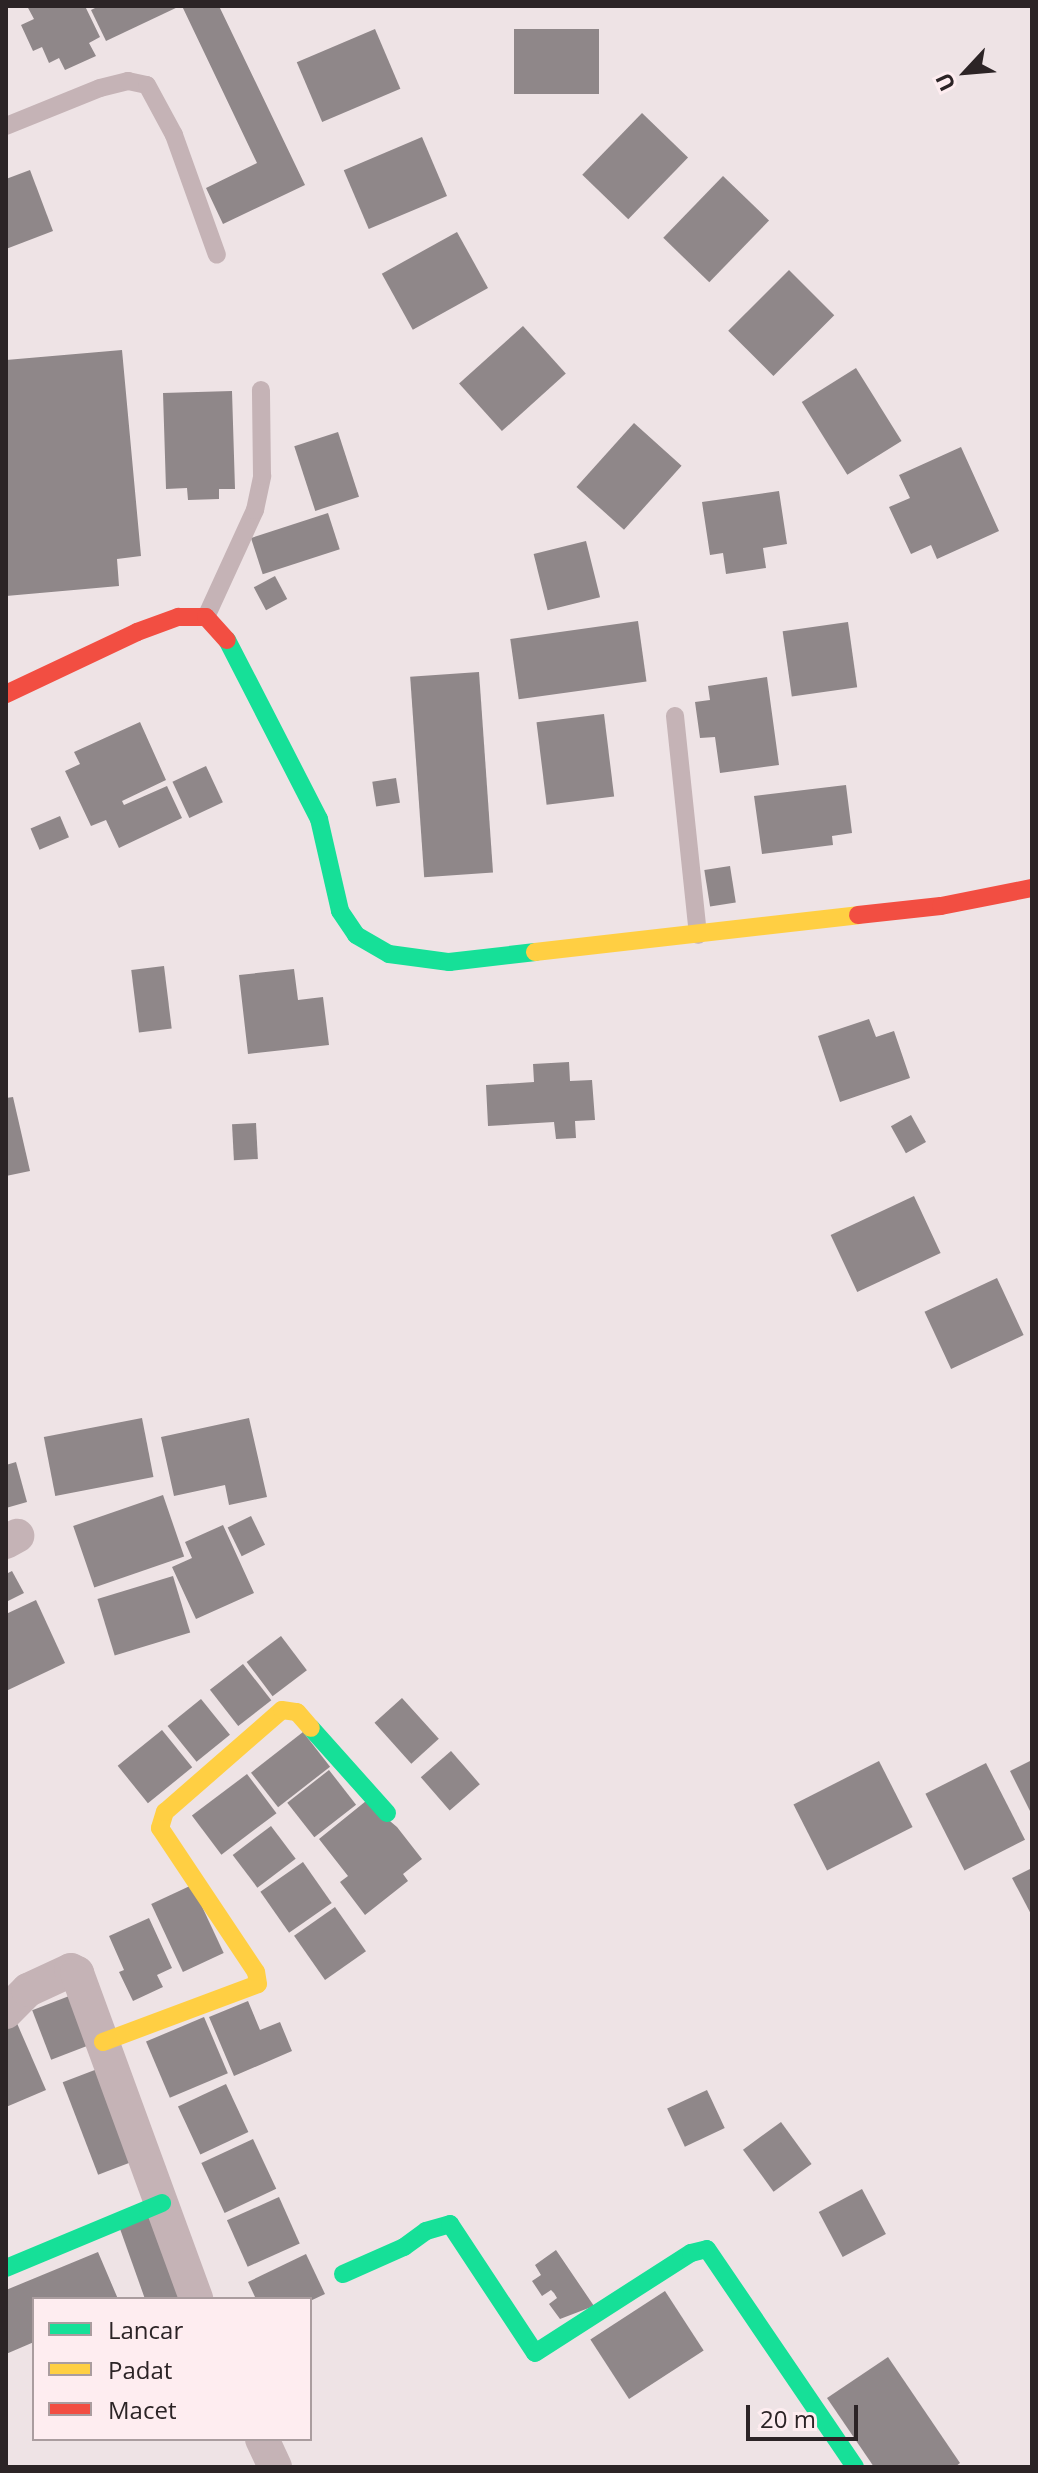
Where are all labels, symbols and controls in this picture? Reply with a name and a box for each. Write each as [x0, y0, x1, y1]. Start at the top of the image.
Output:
north arrow [926, 32, 1006, 112]
text: U [927, 68, 962, 97]
legend [32, 2297, 312, 2441]
text: Lancar [108, 2313, 183, 2346]
text: Padat [108, 2353, 172, 2386]
scale bar [750, 2389, 862, 2439]
text: Macet [108, 2393, 176, 2426]
text: 20 m [760, 2402, 816, 2435]

